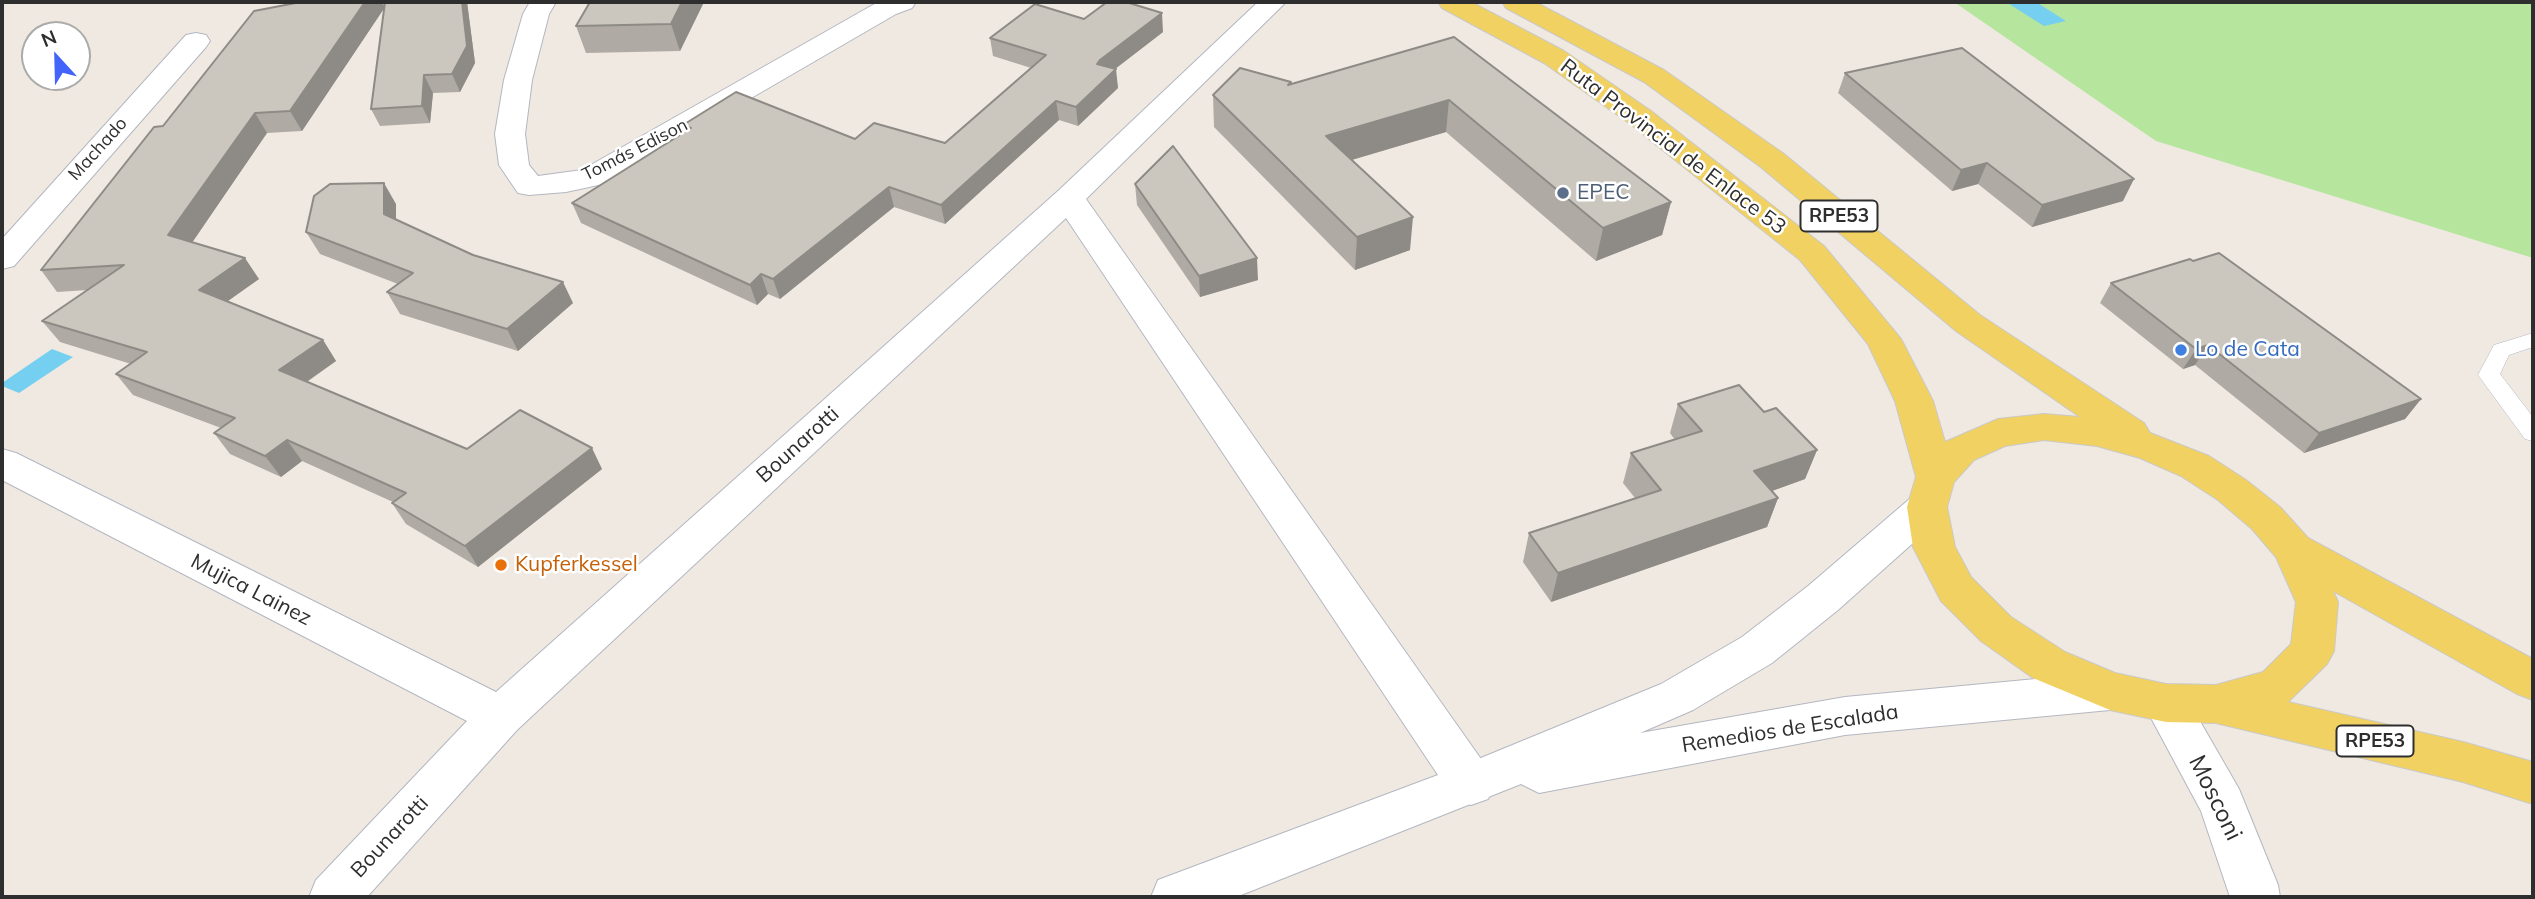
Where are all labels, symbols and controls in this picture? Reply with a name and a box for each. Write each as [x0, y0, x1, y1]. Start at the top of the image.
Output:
north arrow [21, 21, 91, 91]
text: N [38, 25, 60, 52]
street label: Ruta Provincial de Enlace 53 [1555, 54, 1791, 240]
street label: Machado [64, 113, 132, 185]
street label: Tomás Edison [579, 114, 691, 186]
place label: EPEC [1577, 180, 1630, 206]
marker: EPEC [1555, 185, 1571, 201]
road number: RPE53 [1800, 200, 1878, 232]
place label: Lo de Cata [2195, 337, 2300, 363]
marker: Lo de Cata [2173, 342, 2189, 358]
street label: Bounarotti [752, 401, 844, 489]
street label: Mujica Lainez [186, 549, 316, 631]
place label: Kupferkessel [515, 552, 638, 578]
marker: Kupferkessel [493, 557, 509, 573]
street label: Remedios de Escalada [1680, 699, 1900, 759]
road number: RPE53 [2336, 726, 2414, 756]
street label: Mosconi [2182, 751, 2248, 845]
street label: Bounarotti [346, 791, 434, 883]

